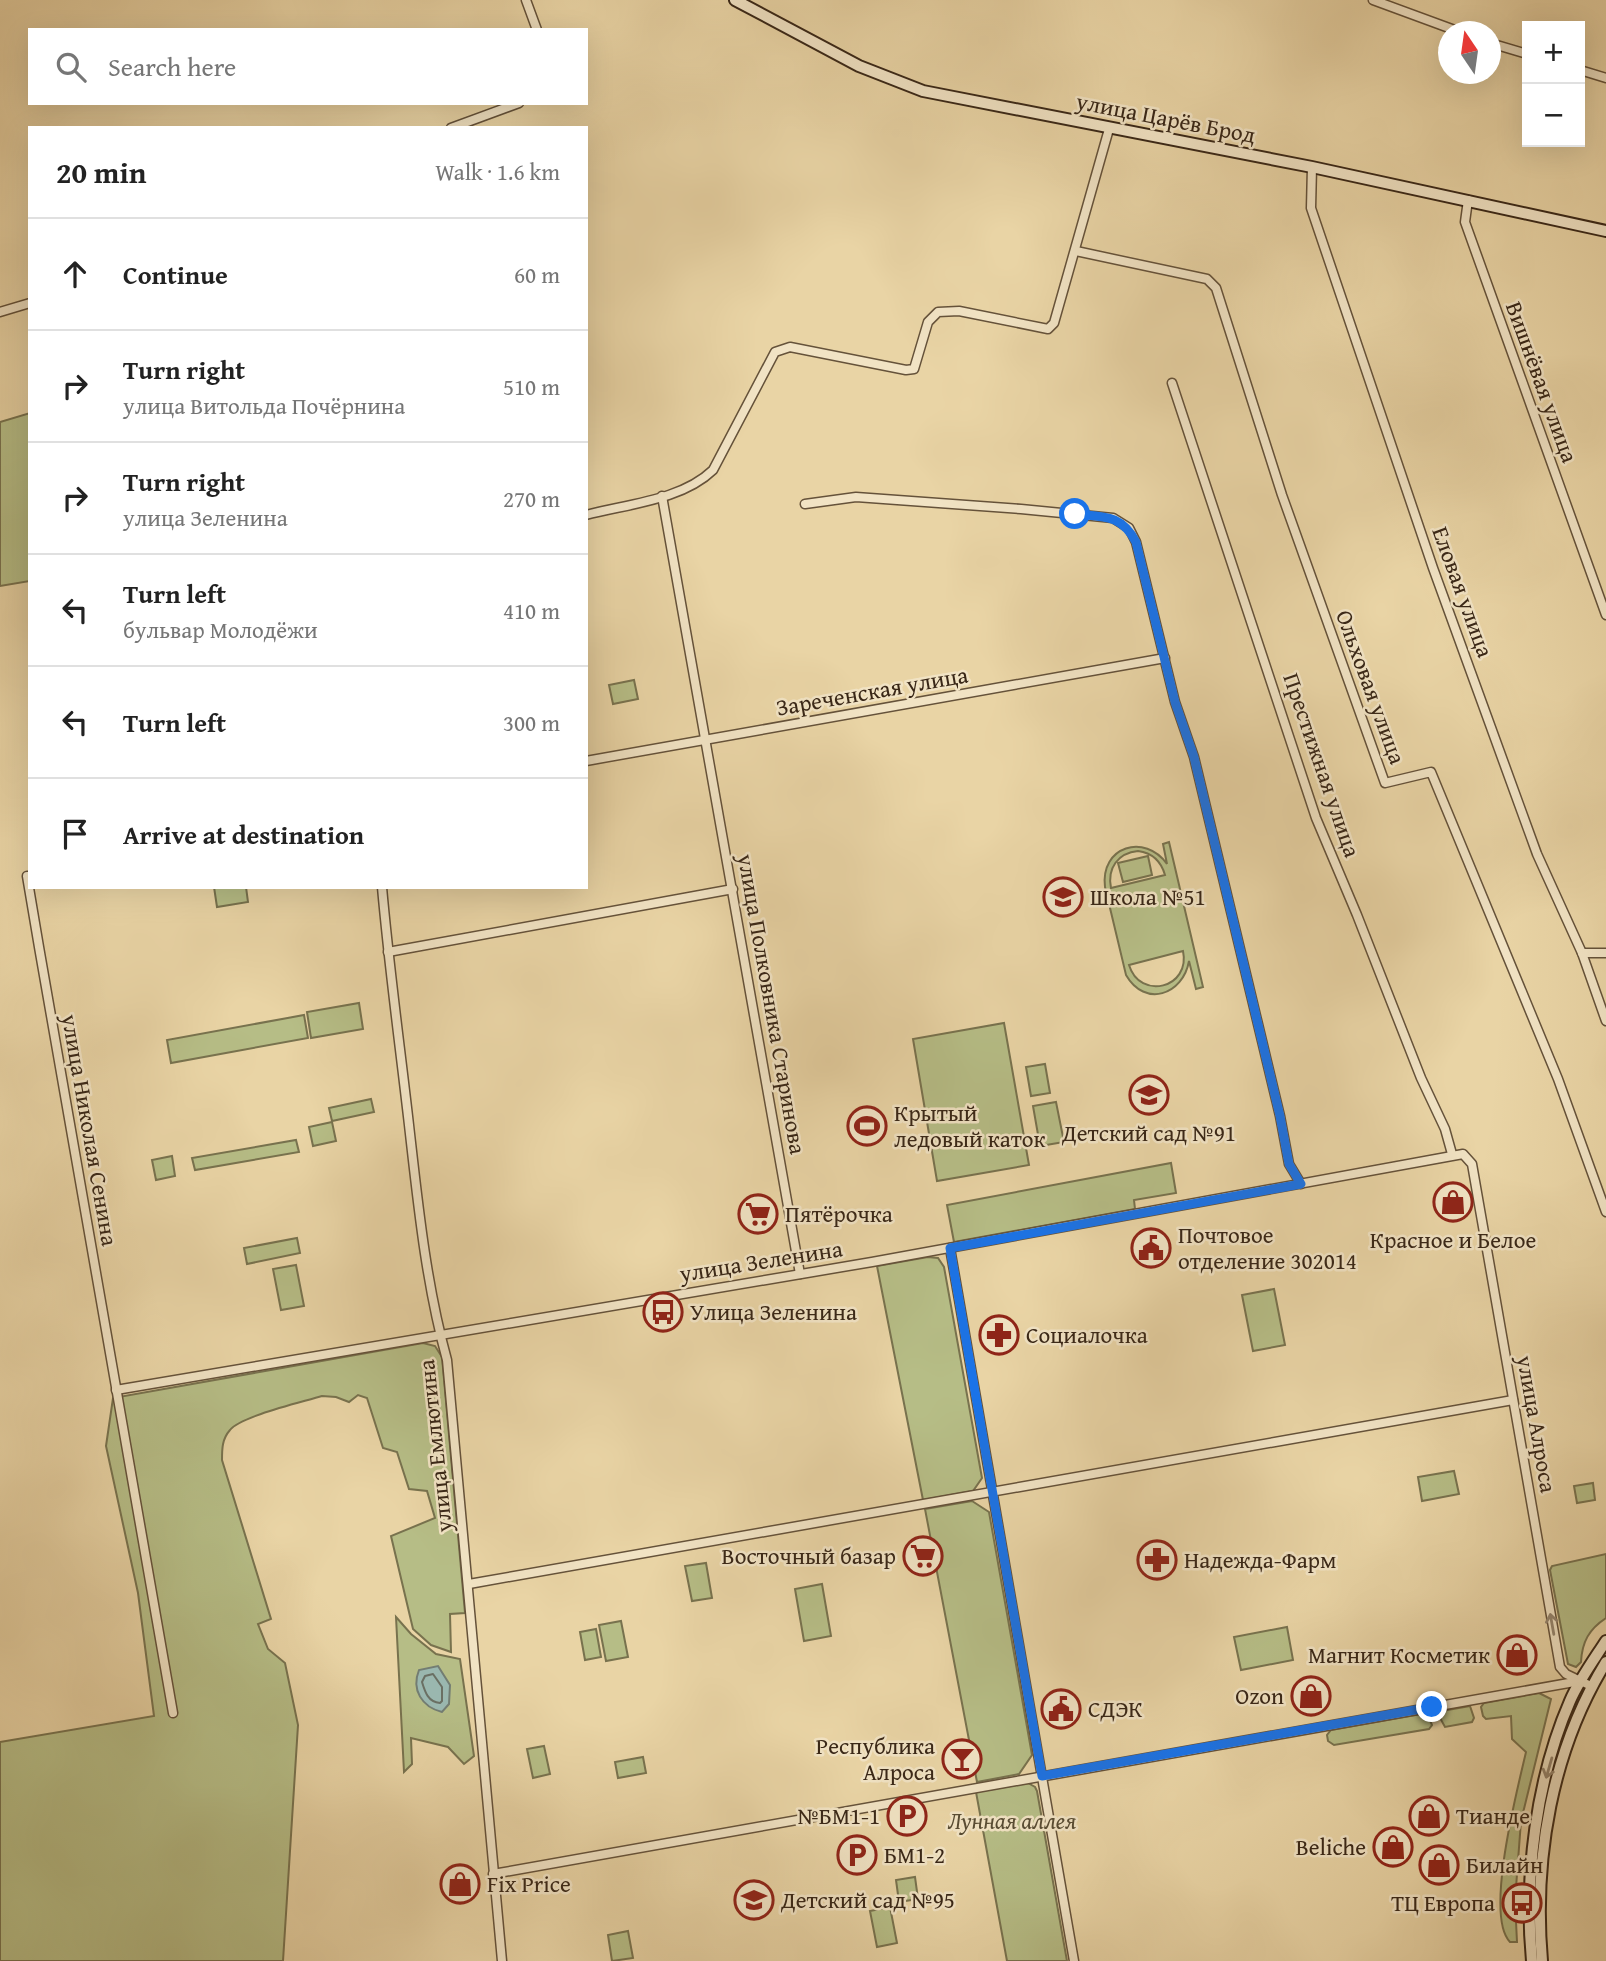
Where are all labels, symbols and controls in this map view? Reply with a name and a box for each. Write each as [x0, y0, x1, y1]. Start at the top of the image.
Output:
north arrow [1438, 21, 1501, 84]
map controls [1522, 21, 1585, 147]
button: + [1522, 21, 1585, 84]
search box [28, 28, 588, 105]
text: Search here [108, 47, 236, 86]
icon: search [52, 48, 90, 86]
street label: улица Царёв Брод [1073, 84, 1259, 151]
button: − [1522, 84, 1585, 147]
text: 20 min [56, 150, 146, 194]
text: Walk · 1.6 km [435, 155, 560, 188]
icon: ahead [56, 255, 94, 293]
text: Continue [123, 255, 228, 294]
text: 60 m [514, 258, 560, 291]
street label: Вишнёвая улица [1498, 297, 1587, 467]
text: Turn right [123, 350, 245, 389]
icon: right [56, 367, 94, 405]
text: 510 m [503, 370, 560, 403]
text: улица Витольда Почёрнина [123, 389, 405, 422]
text: Turn right [123, 462, 245, 501]
icon: right [56, 479, 94, 517]
text: 270 m [503, 482, 560, 515]
route start [1059, 498, 1090, 529]
text: улица Зеленина [123, 501, 288, 534]
street label: Еловая улица [1425, 522, 1502, 662]
text: Turn left [123, 574, 226, 613]
icon: left [56, 591, 94, 629]
text: 410 m [503, 594, 560, 627]
street label: Ольховая улица [1328, 605, 1415, 769]
text: бульвар Молодёжи [123, 613, 318, 646]
street label: Зареченская улица [773, 657, 971, 724]
street label: Престижная улица [1275, 668, 1369, 861]
icon: left [56, 703, 94, 741]
text: Turn left [123, 703, 226, 742]
text: 300 m [503, 706, 560, 739]
icon: arrive [56, 815, 94, 853]
text: Arrive at destination [123, 815, 364, 854]
street label: улица Полковника Старинова [730, 850, 815, 1157]
school or university icon: Школа №51 [1042, 876, 1084, 918]
place label: Школа №51 [1090, 880, 1206, 913]
street label: улица Николая Сенина [54, 1010, 127, 1248]
school or university icon: Детский сад №91 [1128, 1074, 1170, 1116]
place label: Крытый ледовый каток [894, 1096, 1046, 1155]
sports icon: Крытый ледовый каток [846, 1105, 888, 1147]
place label: Детский сад №91 [1061, 1116, 1236, 1149]
shop icon: Красное и Белое [1432, 1181, 1474, 1223]
supermarket icon: Пятёрочка [737, 1193, 779, 1235]
place label: Пятёрочка [785, 1197, 893, 1230]
place label: Почтовое отделение 302014 [1178, 1218, 1357, 1277]
place label: Красное и Белое [1370, 1223, 1536, 1256]
public building icon: Почтовое отделение 302014 [1130, 1227, 1172, 1269]
street label: улица Зеленина [676, 1231, 845, 1290]
bus stop icon: Улица Зеленина [642, 1291, 684, 1333]
place label: Улица Зеленина [690, 1295, 857, 1328]
pharmacy icon: Социалочка [978, 1314, 1020, 1356]
place label: Социалочка [1026, 1318, 1148, 1351]
street label: улица Алроса [1509, 1352, 1566, 1495]
street label: улица Емлютина [409, 1358, 460, 1535]
supermarket icon: Восточный базар [902, 1535, 944, 1577]
place label: Восточный базар [722, 1539, 896, 1572]
pharmacy icon: Надежда-Фарм [1136, 1539, 1178, 1581]
place label: Надежда-Фарм [1184, 1543, 1336, 1576]
one-way arrow [1545, 1613, 1559, 1636]
shop icon: Магнит Косметик [1496, 1634, 1538, 1676]
place label: Магнит Косметик [1308, 1638, 1490, 1671]
shop icon: Ozon [1290, 1675, 1332, 1717]
place label: Ozon [1235, 1679, 1284, 1712]
public building icon: СДЭК [1040, 1688, 1082, 1730]
route end [1416, 1691, 1447, 1722]
place label: СДЭК [1088, 1692, 1142, 1725]
place label: Республика Алроса [816, 1729, 935, 1788]
bar icon: Республика Алроса [941, 1738, 983, 1780]
one-way arrow [1542, 1756, 1555, 1778]
parking icon: №БМ1-1 [886, 1795, 928, 1837]
shop icon: Тианде [1408, 1795, 1450, 1837]
place label: №БМ1-1 [797, 1799, 880, 1832]
place label: Тианде [1456, 1799, 1530, 1832]
park label: Лунная аллея [948, 1804, 1076, 1837]
shop icon: Beliche [1372, 1826, 1414, 1868]
place label: Beliche [1296, 1830, 1366, 1863]
parking icon: БМ1-2 [836, 1834, 878, 1876]
place label: БМ1-2 [884, 1838, 945, 1871]
shop icon: Билайн [1418, 1844, 1460, 1886]
place label: Билайн [1466, 1848, 1543, 1881]
shop icon: Fix Price [439, 1863, 481, 1905]
place label: Fix Price [487, 1867, 571, 1900]
school or university icon: Детский сад №95 [733, 1879, 775, 1921]
bus stop icon: ТЦ Европа [1501, 1882, 1543, 1924]
place label: Детский сад №95 [780, 1883, 955, 1916]
place label: ТЦ Европа [1391, 1886, 1495, 1919]

